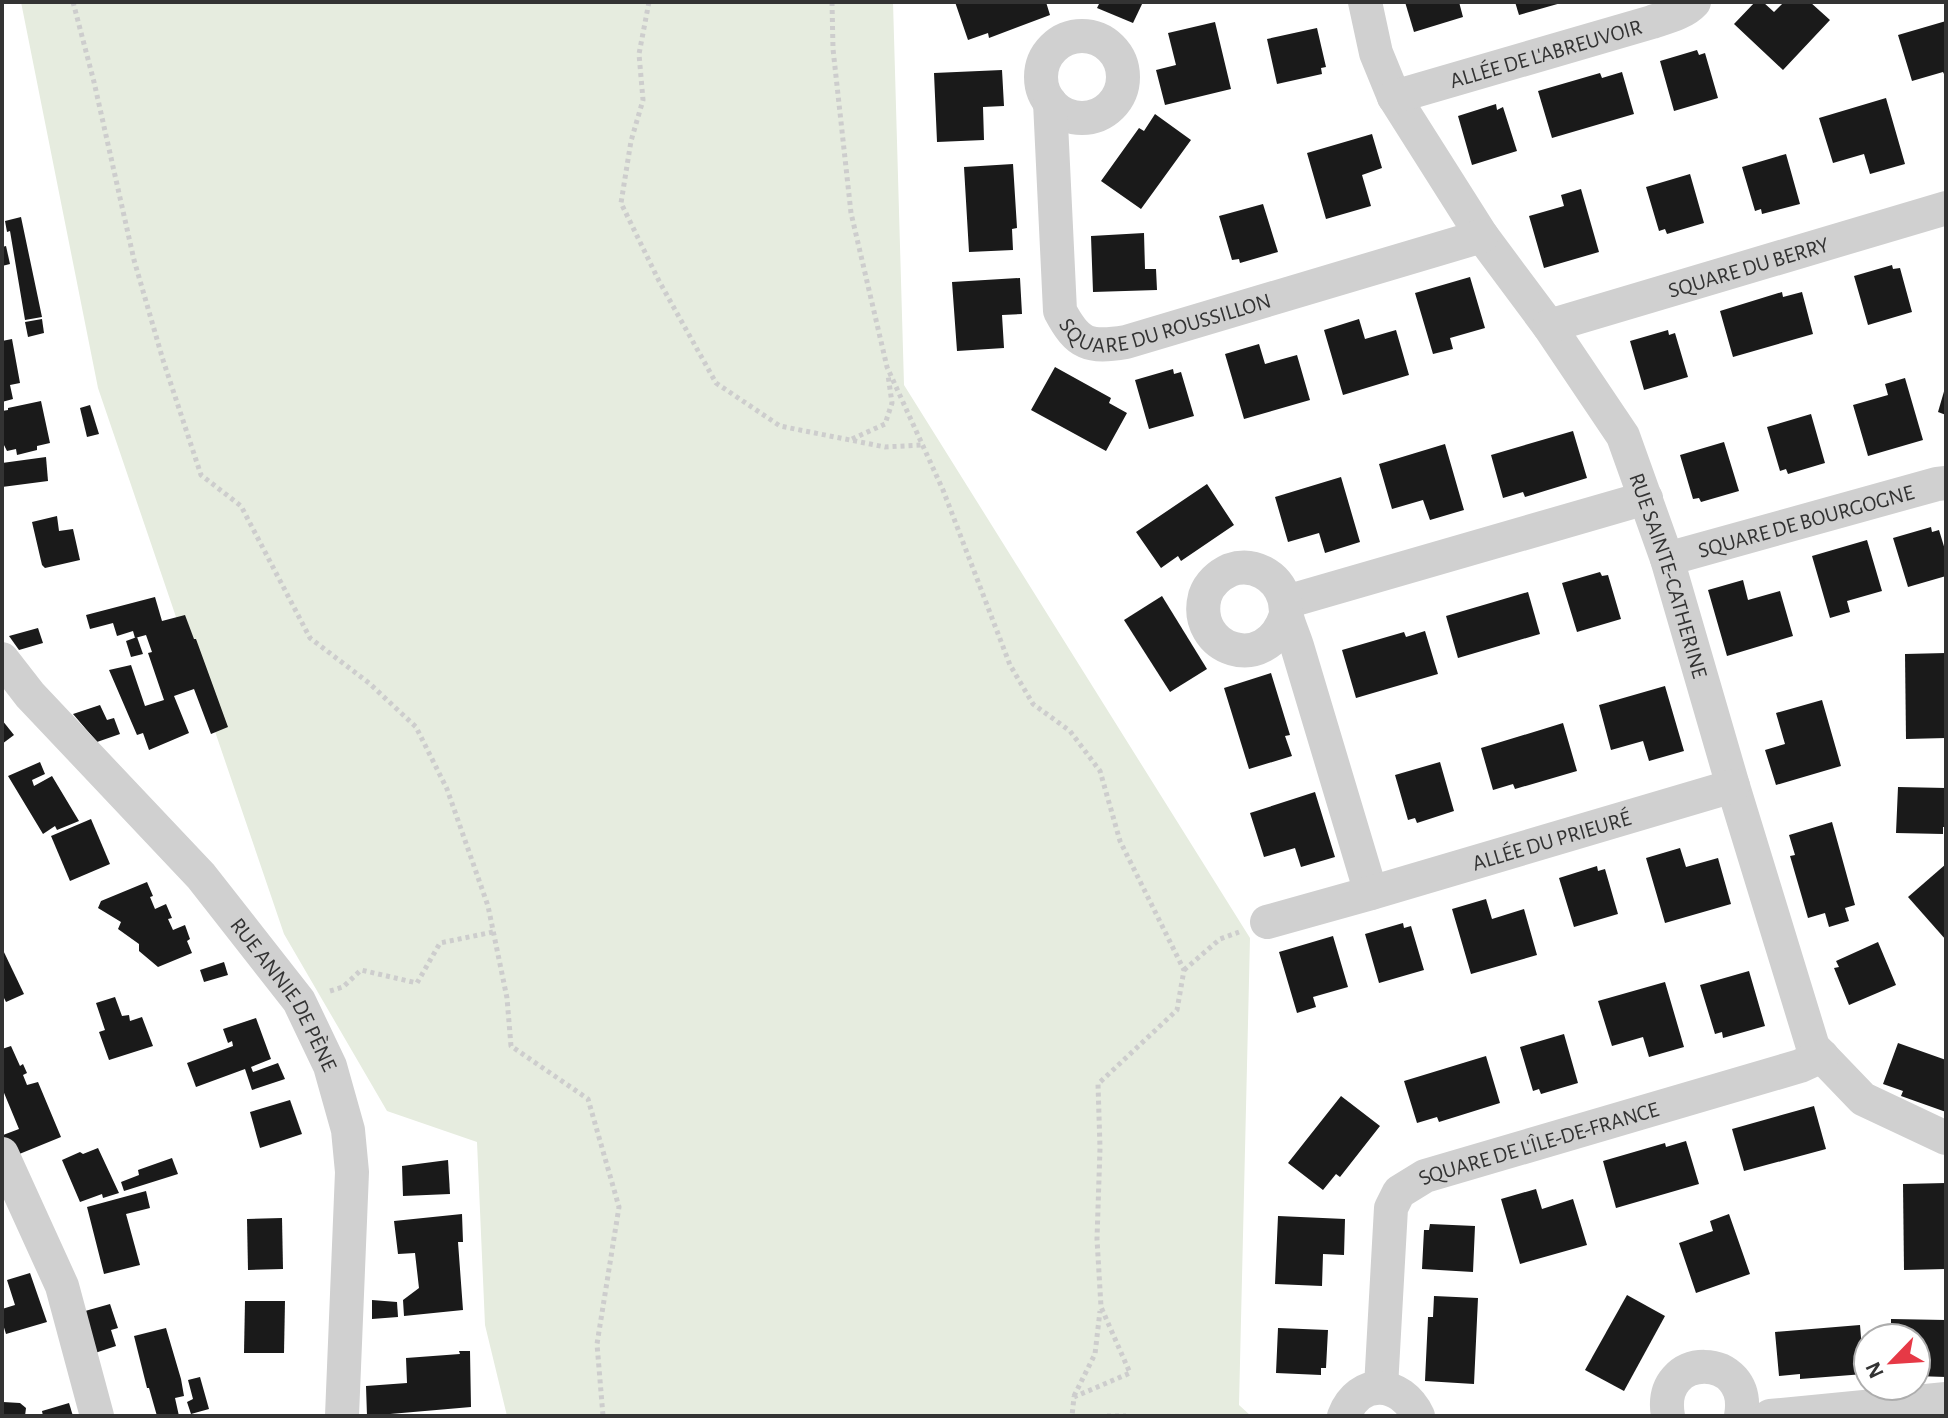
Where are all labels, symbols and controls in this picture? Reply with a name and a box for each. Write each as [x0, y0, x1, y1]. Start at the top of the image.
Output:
street label: ALLÉE DE L'ABREUVOIR [1447, 16, 1645, 92]
street label: SQUARE DU BERRY [1666, 233, 1832, 302]
street label: SQUARE DU ROUSSILLON [1055, 290, 1273, 357]
street label: RUE SAINTE-CATHERINE [1625, 470, 1711, 681]
street label: SQUARE DE BOURGOGNE [1696, 481, 1917, 562]
street label: ALLÉE DU PRIEURÉ [1470, 806, 1634, 874]
street label: RUE ANNIE DE PÈNE [226, 914, 341, 1075]
street label: SQUARE DE L'ÎLE-DE-FRANCE [1415, 1098, 1662, 1189]
north arrow [1852, 1322, 1932, 1402]
text: N [1862, 1358, 1888, 1382]

